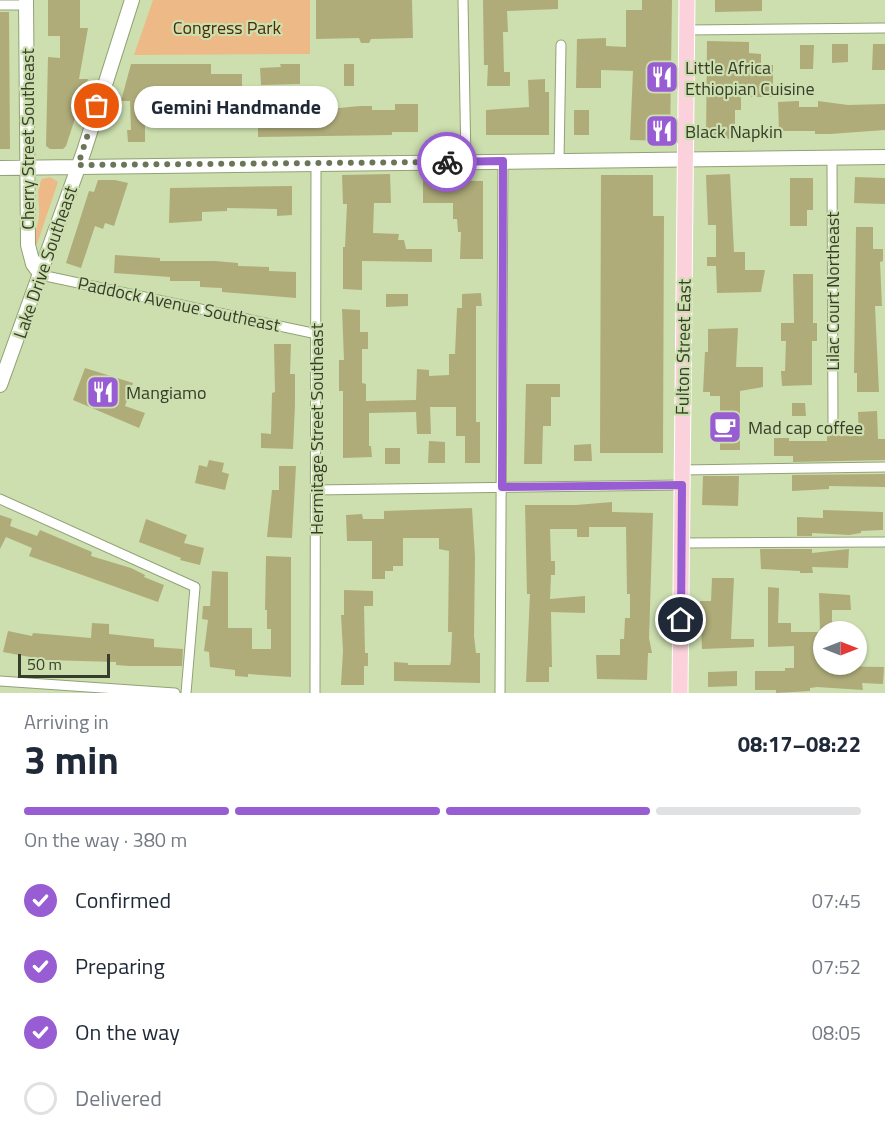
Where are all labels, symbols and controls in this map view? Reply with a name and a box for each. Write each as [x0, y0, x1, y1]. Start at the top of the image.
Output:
park label: Congress Park [173, 14, 282, 41]
street label: Cherry Street Southeast [14, 48, 41, 230]
place label: Little Africa Ethiopian Cuisine [685, 54, 815, 102]
restaurant icon: Little Africa Ethiopian Cuisine [644, 59, 680, 95]
pin [71, 80, 122, 131]
callout: Gemini Handmande [133, 85, 337, 127]
icon: bag [80, 89, 113, 122]
text: Gemini Handmande [151, 91, 321, 122]
restaurant icon: Black Napkin [644, 113, 680, 149]
place label: Black Napkin [685, 118, 783, 145]
courier [417, 132, 477, 192]
icon: bike [431, 146, 464, 179]
street label: Lake Drive Southeast [6, 181, 84, 342]
street label: Lilac Court Northeast [819, 211, 846, 371]
street label: Paddock Avenue Southeast [75, 269, 283, 339]
street label: Fulton Street East [668, 278, 698, 415]
street label: Hermitage Street Southeast [303, 322, 330, 535]
restaurant icon: Mangiamo [85, 374, 121, 410]
place label: Mangiamo [126, 379, 207, 406]
cafe icon: Mad cap coffee [707, 409, 743, 445]
place label: Mad cap coffee [748, 414, 863, 441]
pin [655, 594, 706, 645]
icon: home [664, 603, 697, 636]
north arrow [813, 621, 867, 675]
map controls [813, 621, 867, 675]
scale bar [18, 651, 110, 678]
text: 50 m [27, 652, 62, 676]
text: Arriving in [24, 706, 109, 737]
text: 08:17–08:22 [738, 727, 861, 761]
text: 3 min [24, 730, 119, 789]
text: On the way · 380 m [24, 824, 187, 855]
text: Confirmed [75, 883, 171, 917]
icon: check [24, 884, 57, 917]
text: 07:45 [812, 885, 861, 916]
text: Preparing [75, 949, 165, 983]
icon: check [24, 950, 57, 983]
text: 07:52 [812, 951, 861, 982]
text: On the way [75, 1015, 180, 1049]
icon: check [24, 1016, 57, 1049]
text: 08:05 [812, 1017, 861, 1048]
text: Delivered [75, 1081, 162, 1115]

